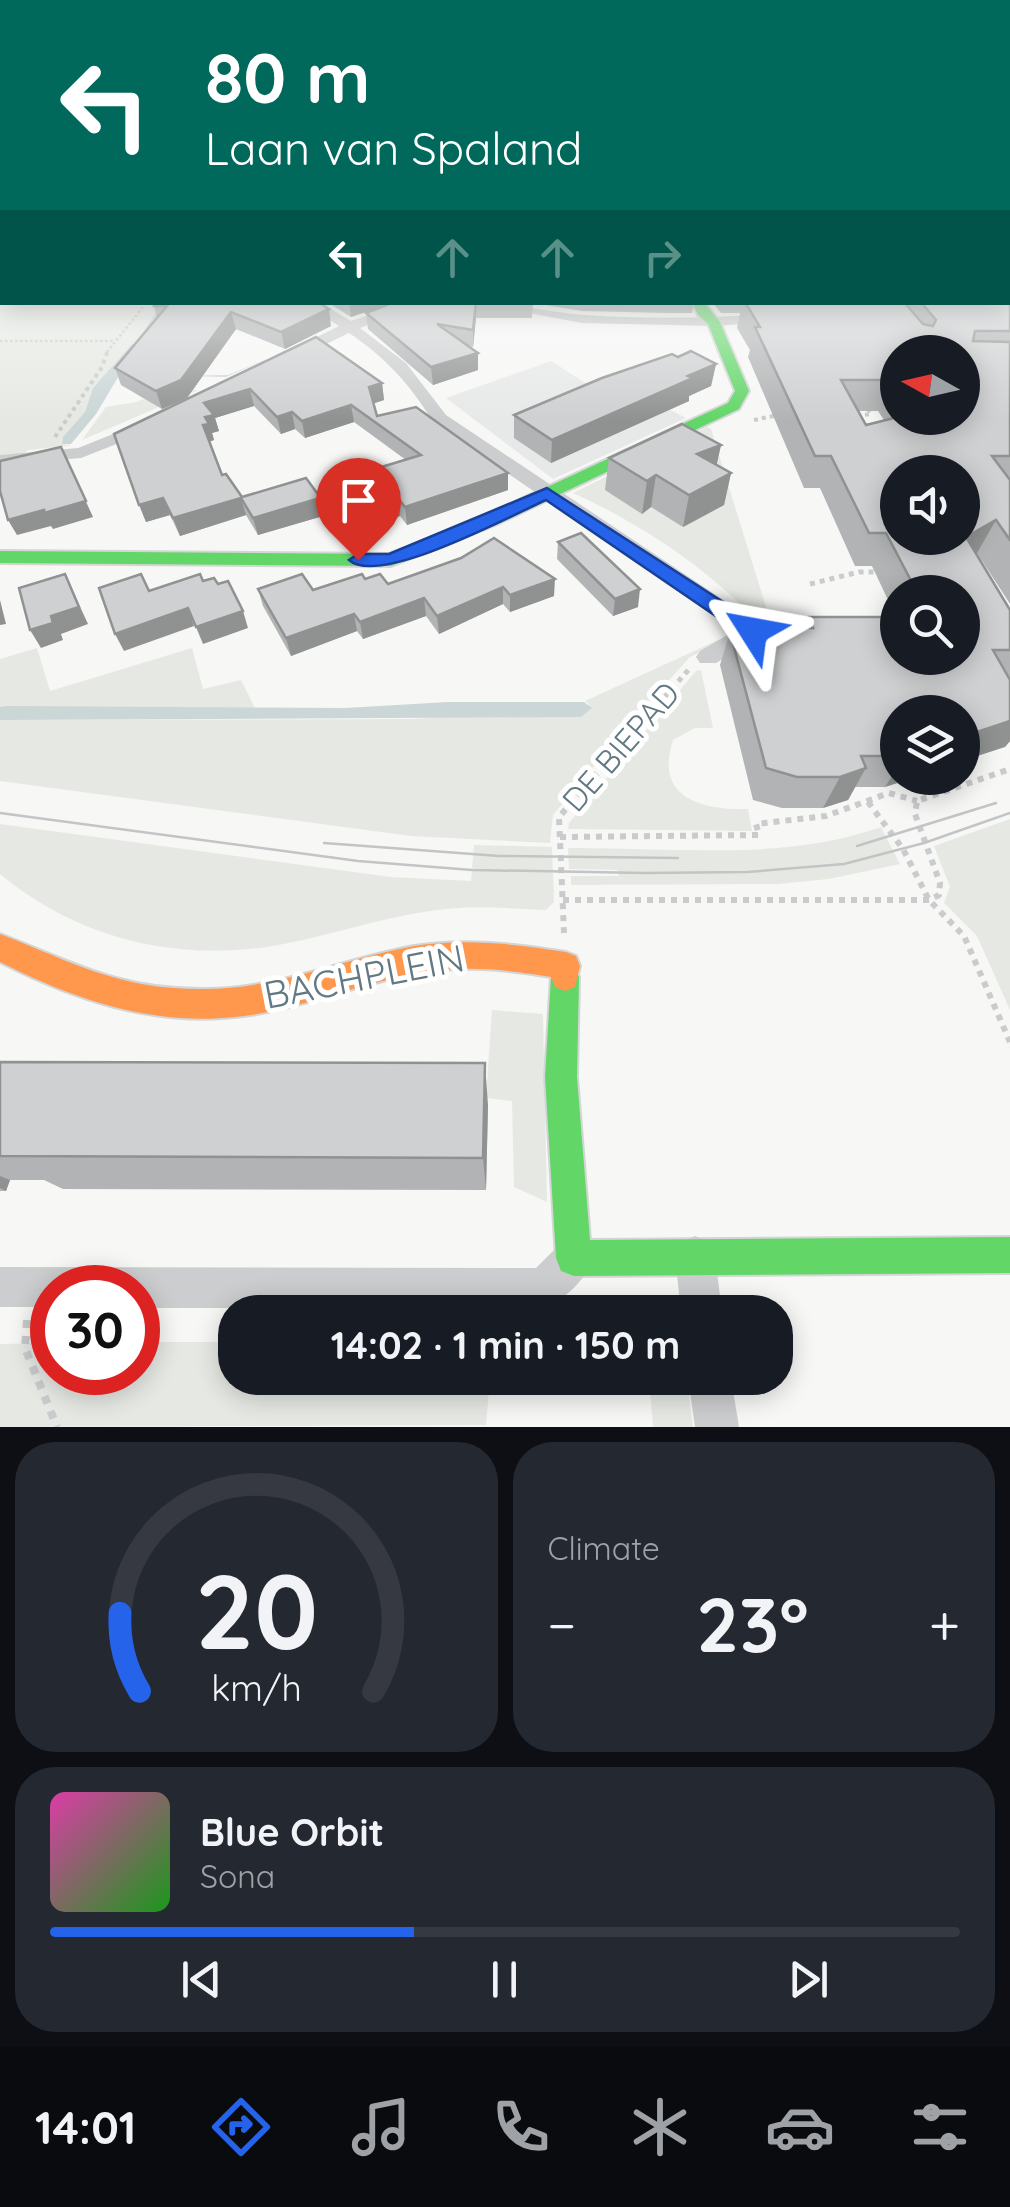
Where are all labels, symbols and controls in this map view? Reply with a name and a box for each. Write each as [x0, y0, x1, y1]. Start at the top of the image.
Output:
text: 80 m [205, 33, 370, 121]
icon: left [40, 40, 170, 170]
text: Laan van Spaland [205, 120, 582, 176]
icon: left [320, 230, 375, 285]
icon: ahead [425, 230, 480, 285]
icon: ahead [530, 230, 585, 285]
icon: right [635, 230, 690, 285]
north arrow [880, 335, 980, 435]
map controls [880, 335, 980, 795]
button: sound [880, 455, 980, 555]
pin [316, 458, 401, 561]
icon: arrive [331, 473, 386, 528]
button: search [880, 575, 980, 675]
position arrow [701, 579, 805, 683]
street label: DE BIEPAD [553, 673, 687, 819]
button: layers [880, 695, 980, 795]
street label: BACHPLEIN [260, 933, 468, 1019]
speed limit sign: 30 [30, 1265, 160, 1395]
text: 14:02 · 1 min · 150 m [331, 1321, 680, 1369]
text: Climate [548, 1528, 660, 1568]
text: 20 [195, 1545, 318, 1675]
text: 23° [696, 1577, 809, 1671]
text: − [548, 1590, 576, 1659]
text: + [929, 1590, 960, 1659]
text: km/h [211, 1665, 302, 1710]
text: Blue Orbit [200, 1808, 384, 1856]
text: Sona [200, 1856, 275, 1896]
icon: previous [174, 1952, 229, 2007]
icon: pause [477, 1952, 532, 2007]
icon: next [781, 1952, 836, 2007]
icon: directions [206, 2092, 276, 2162]
icon: music [346, 2092, 416, 2162]
icon: phone [486, 2092, 556, 2162]
icon: climate [625, 2092, 695, 2162]
icon: car [765, 2092, 835, 2162]
icon: filters [905, 2092, 975, 2162]
text: 14:01 [35, 2099, 136, 2155]

